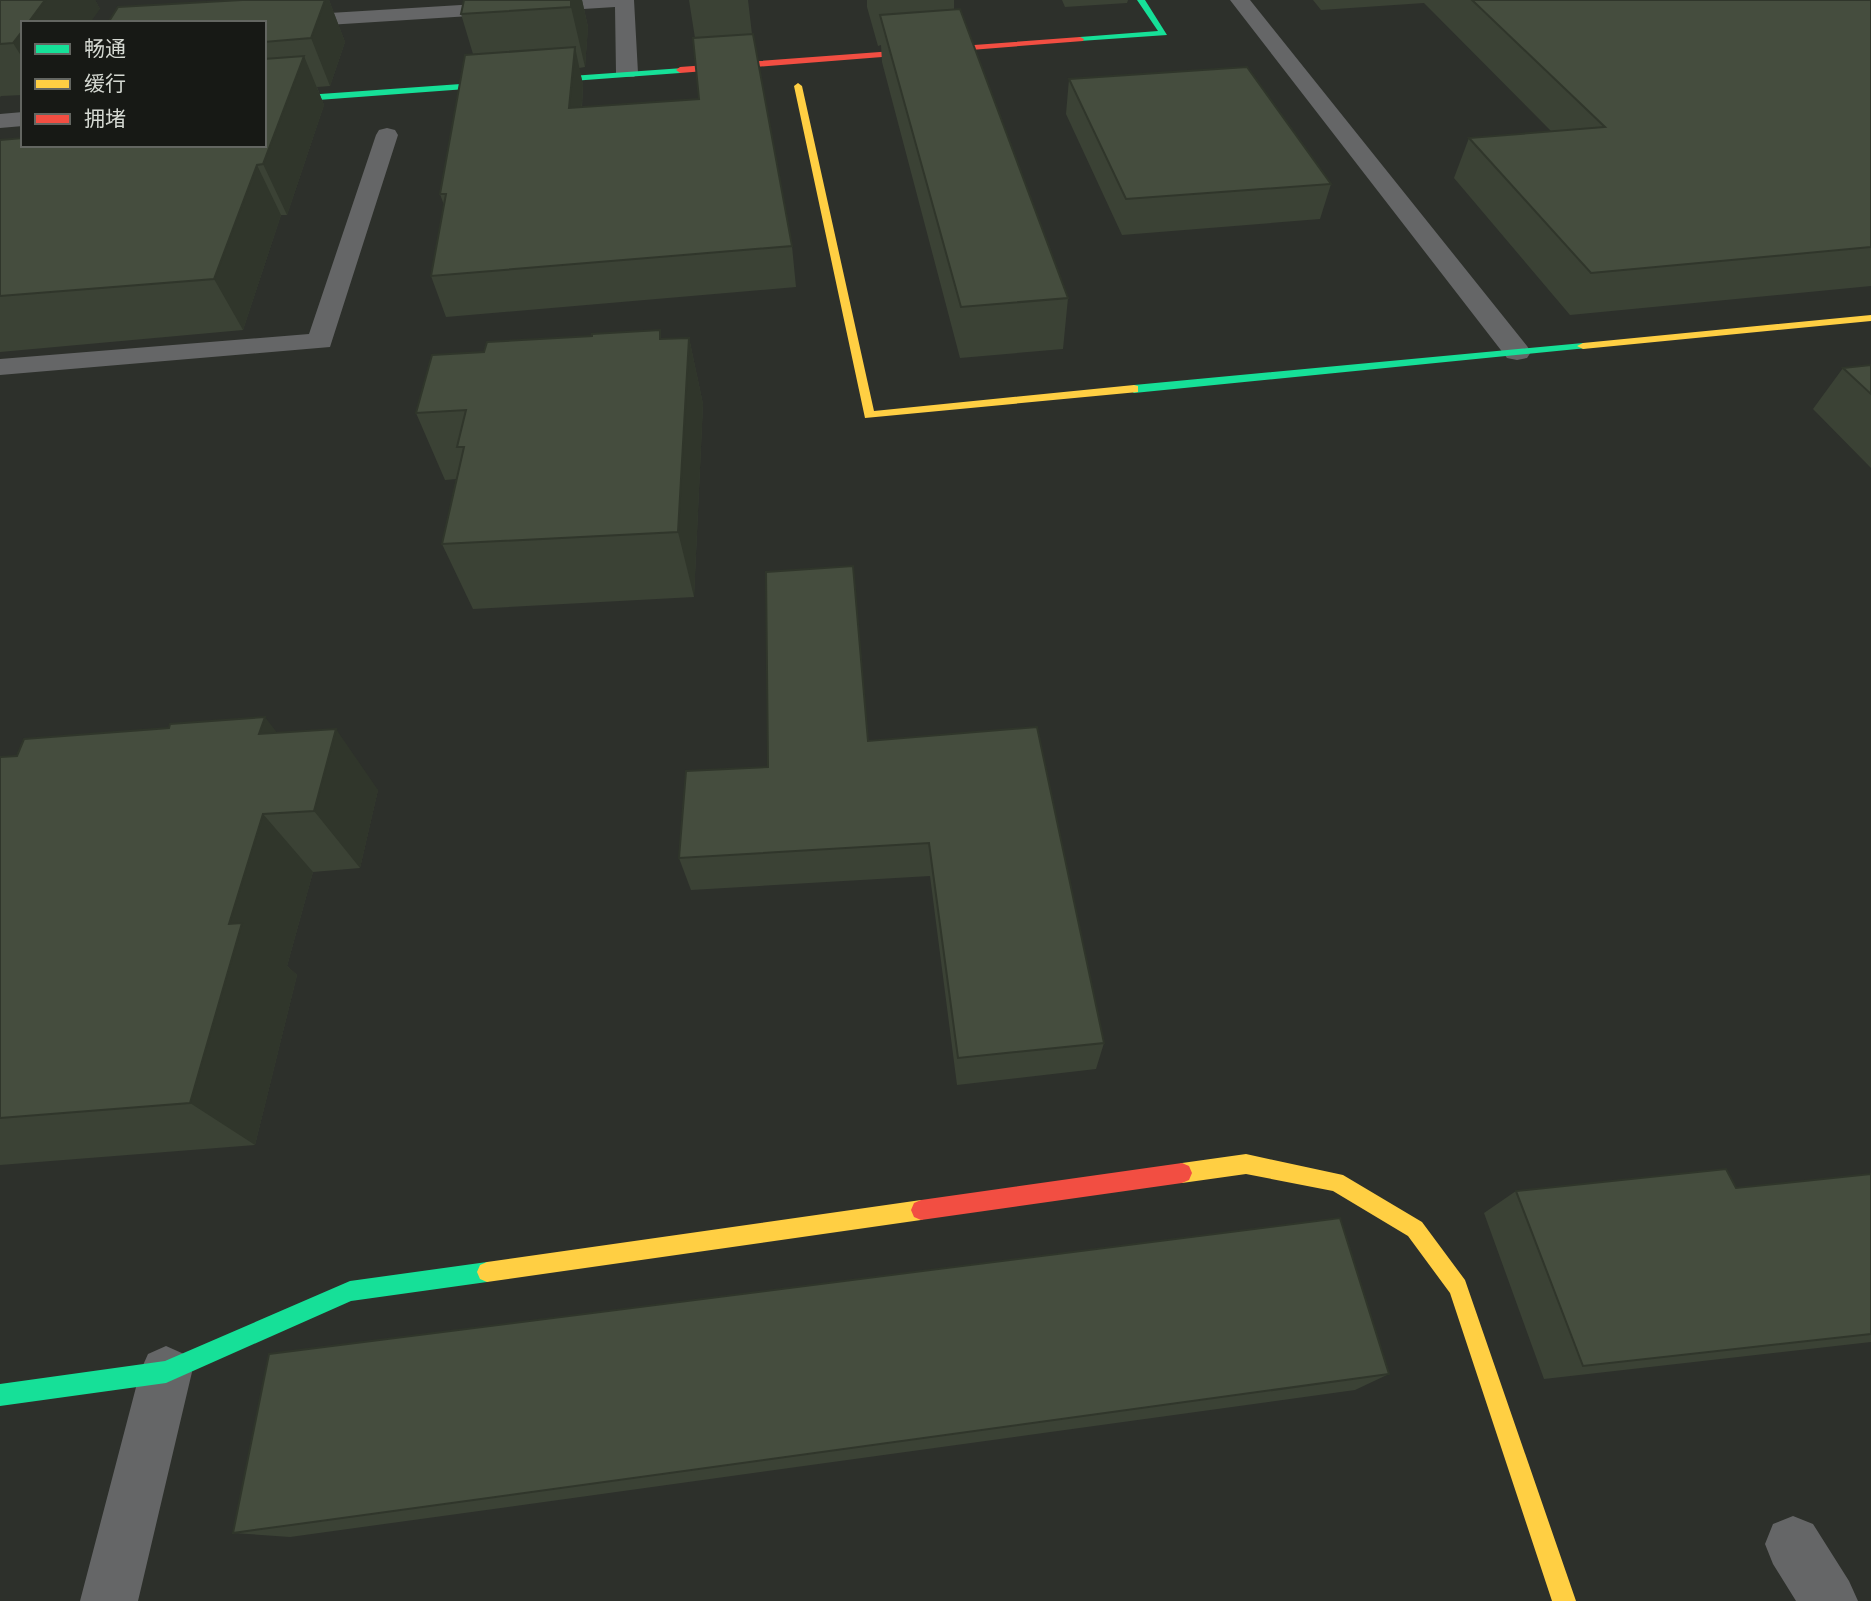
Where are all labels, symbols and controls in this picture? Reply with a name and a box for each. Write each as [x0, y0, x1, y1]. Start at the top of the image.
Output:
legend [21, 21, 266, 147]
text: 畅通 [84, 34, 126, 62]
text: 缓行 [84, 69, 126, 97]
text: 拥堵 [84, 104, 126, 132]

